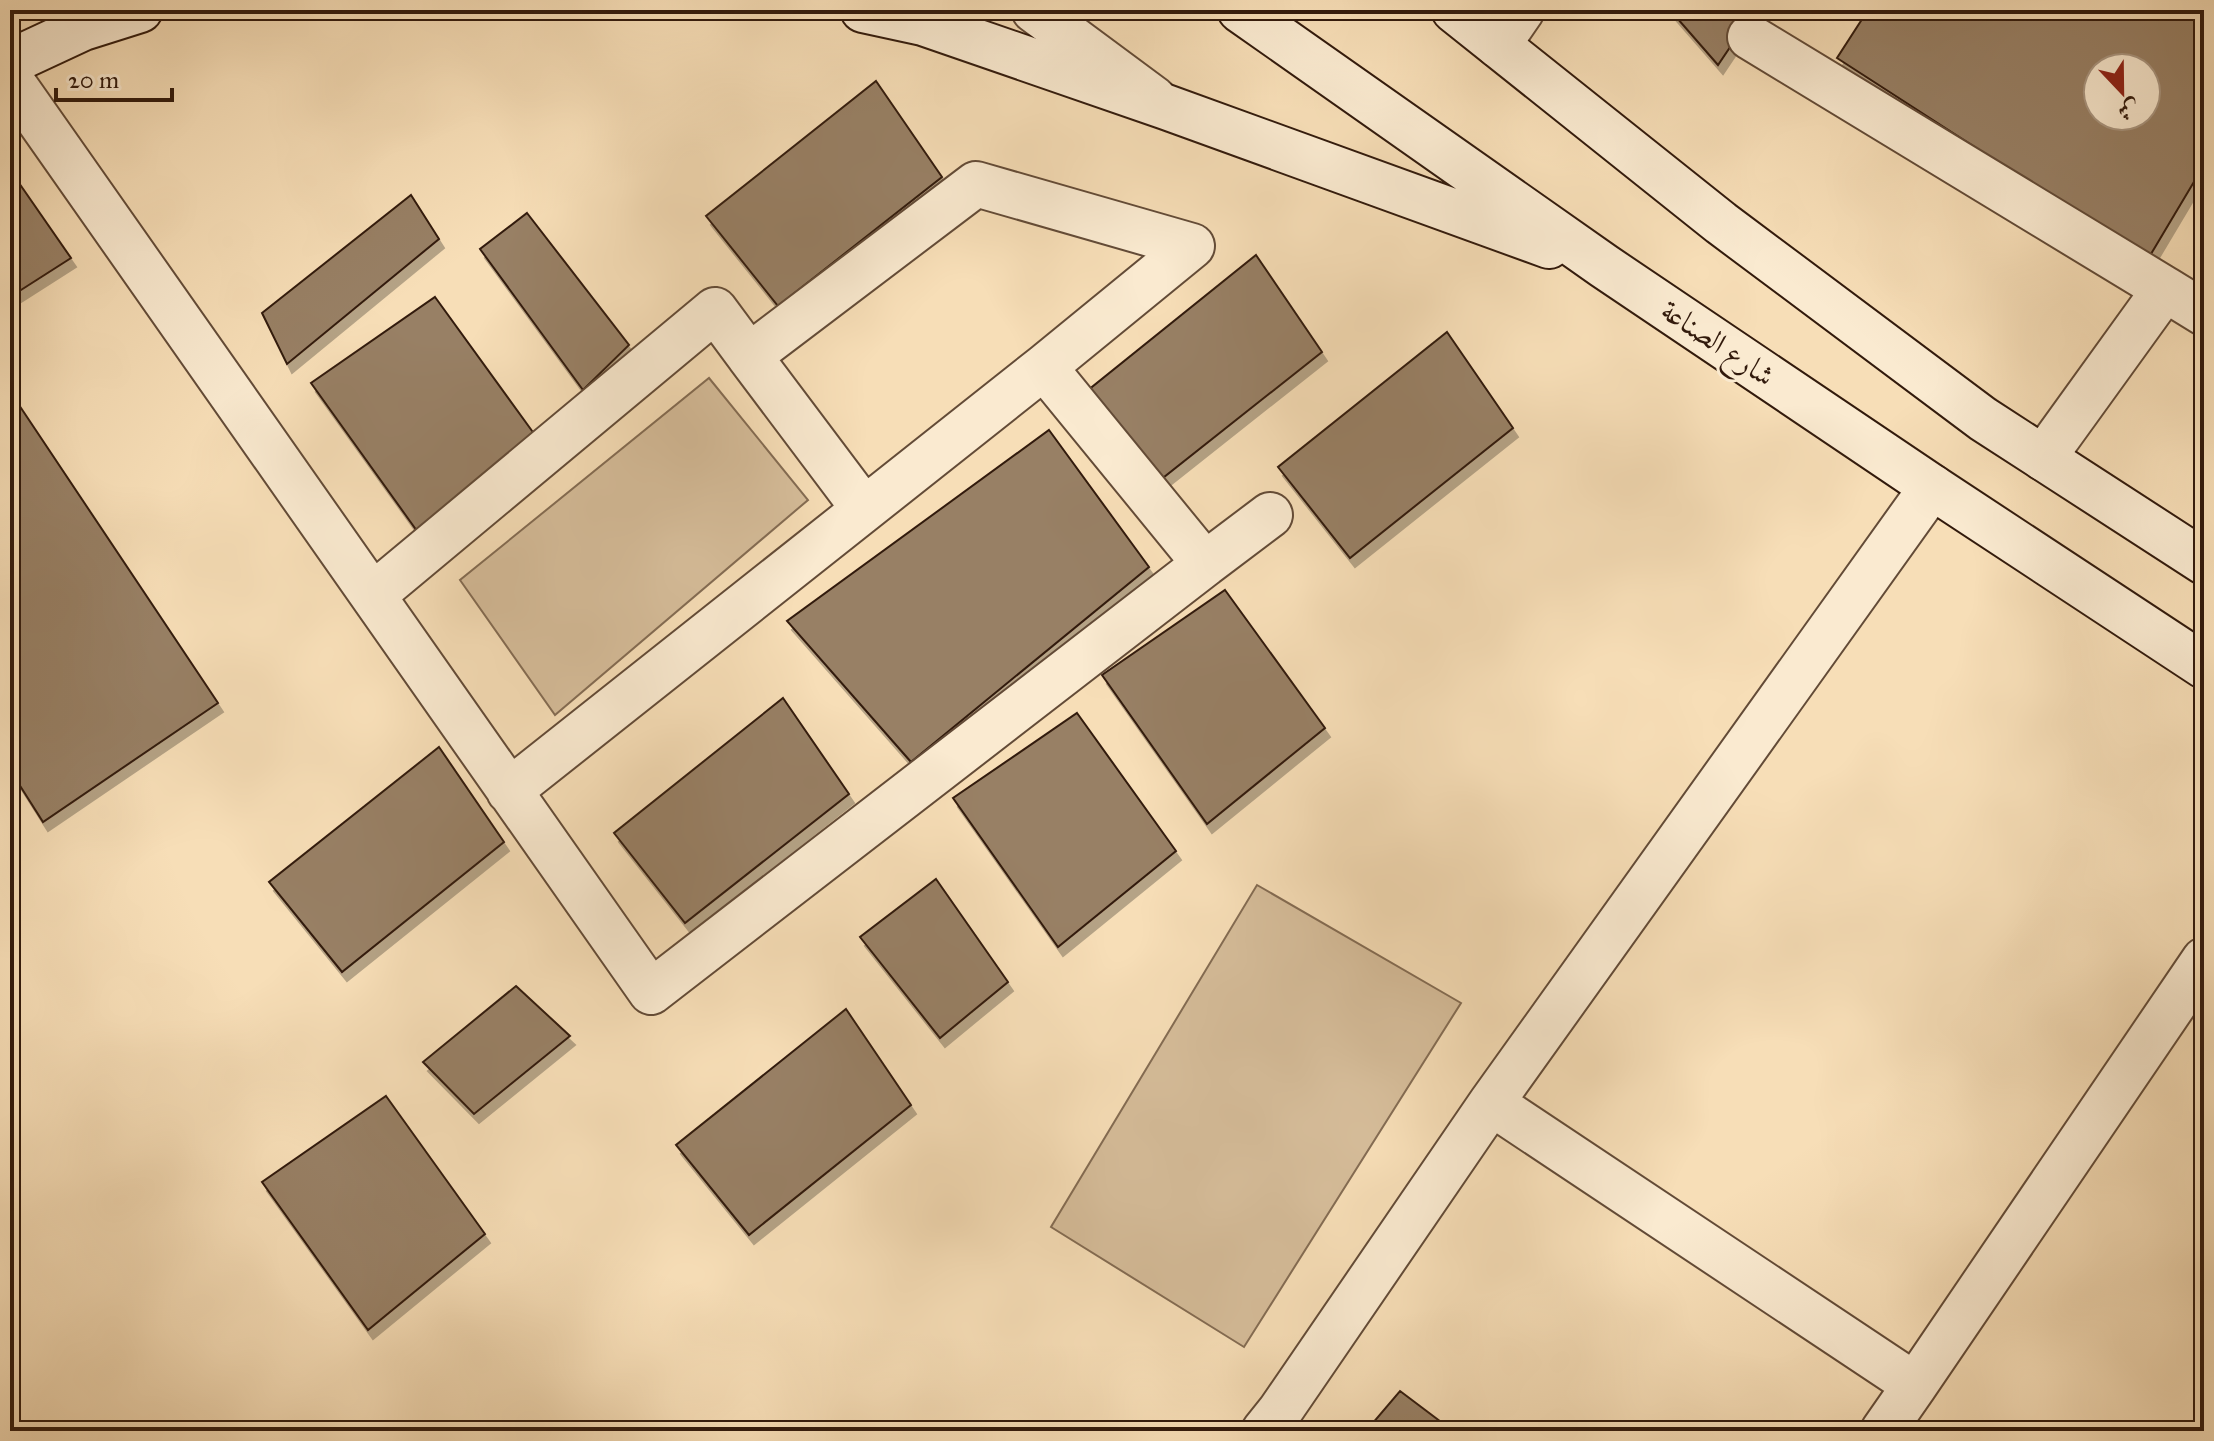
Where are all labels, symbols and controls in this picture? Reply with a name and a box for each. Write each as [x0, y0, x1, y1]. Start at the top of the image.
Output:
scale bar [56, 52, 172, 102]
north arrow [2082, 52, 2162, 132]
text: 20 m [68, 65, 119, 95]
text: ش [2114, 93, 2144, 127]
street label: شارع الصناعة [1650, 292, 1782, 400]

